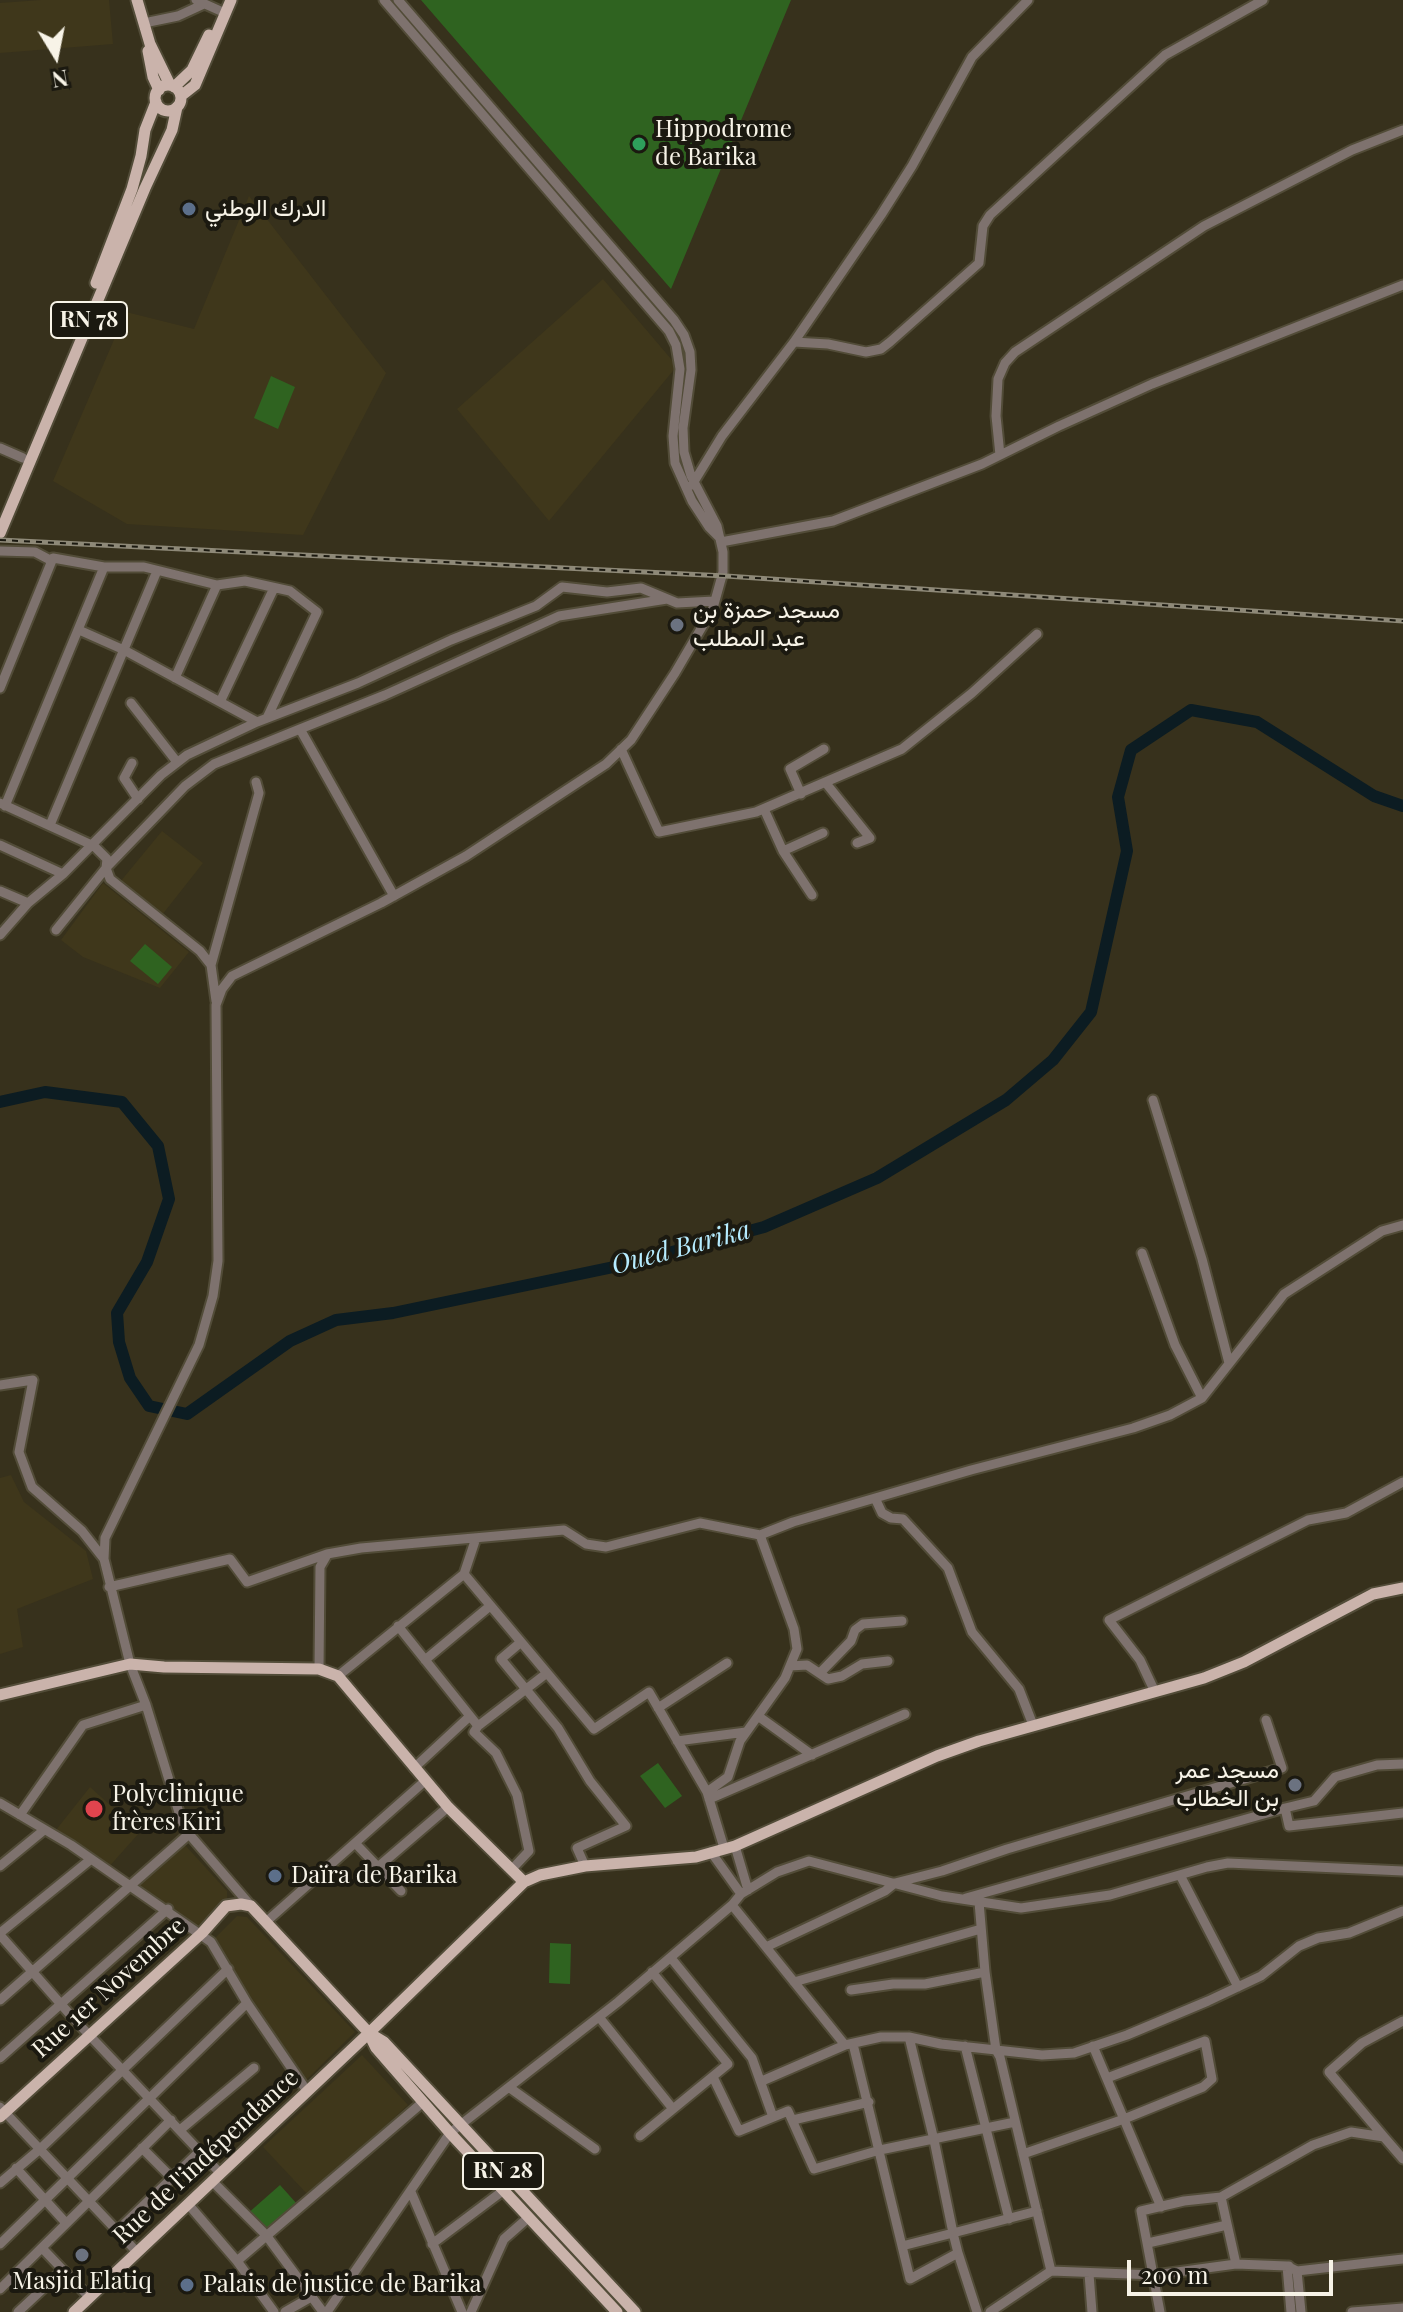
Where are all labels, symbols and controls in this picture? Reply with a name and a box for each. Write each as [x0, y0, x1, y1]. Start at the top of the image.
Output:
north arrow [16, 16, 96, 96]
text: N [50, 63, 71, 96]
place label: Hippodrome de Barika [655, 116, 792, 172]
marker: Hippodrome de Barika [630, 135, 648, 153]
place label: الدرك الوطني [205, 195, 326, 223]
marker: الدرك الوطني [180, 200, 198, 218]
road number: RN 78 [51, 302, 127, 338]
place label: مسجد حمزة بن عبد المطلب [693, 597, 840, 653]
marker: مسجد حمزة بن عبد المطلب [668, 616, 686, 634]
water label: Oued Barika [608, 1214, 754, 1282]
place label: مسجد عمر بن الخطاب [1175, 1757, 1279, 1813]
marker: مسجد عمر بن الخطاب [1286, 1776, 1304, 1794]
place label: Polyclinique frères Kiri [112, 1781, 244, 1837]
marker: Polyclinique frères Kiri [83, 1798, 105, 1820]
place label: Daïra de Barika [291, 1862, 457, 1890]
marker: Daïra de Barika [266, 1867, 284, 1885]
street label: Rue 1er Novembre [27, 1912, 191, 2064]
street label: Rue de l'indépendance [107, 2064, 305, 2250]
road number: RN 28 [463, 2153, 543, 2189]
scale bar [1131, 2244, 1337, 2294]
marker: Masjid Elatiq [73, 2246, 91, 2264]
text: 200 m [1141, 2258, 1209, 2290]
place label: Masjid Elatiq [12, 2268, 152, 2296]
place label: Palais de justice de Barika [203, 2271, 481, 2299]
marker: Palais de justice de Barika [178, 2276, 196, 2294]

